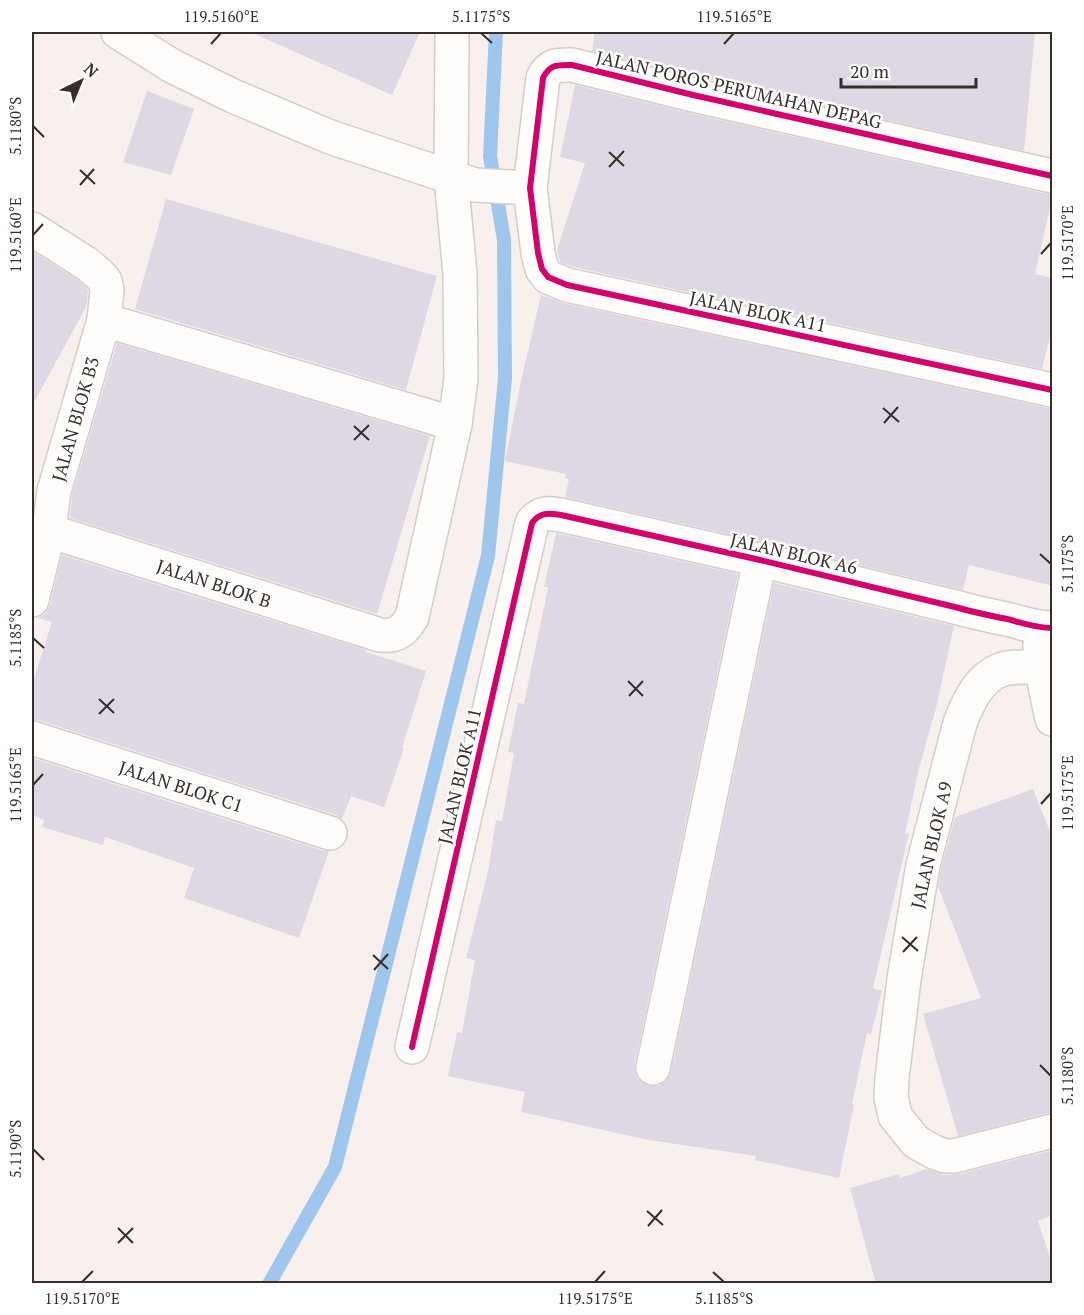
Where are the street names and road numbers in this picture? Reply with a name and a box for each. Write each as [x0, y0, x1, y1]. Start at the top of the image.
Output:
street label: JALAN POROS PERUMAHAN DEPAG [594, 44, 885, 134]
street label: JALAN BLOK A11 [687, 285, 829, 337]
street label: JALAN BLOK B3 [46, 354, 104, 484]
street label: JALAN BLOK A6 [728, 527, 860, 579]
street label: JALAN BLOK B [154, 553, 274, 613]
street label: JALAN BLOK A11 [432, 706, 486, 846]
street label: JALAN BLOK C1 [116, 755, 246, 817]
street label: JALAN BLOK A9 [905, 779, 957, 911]

